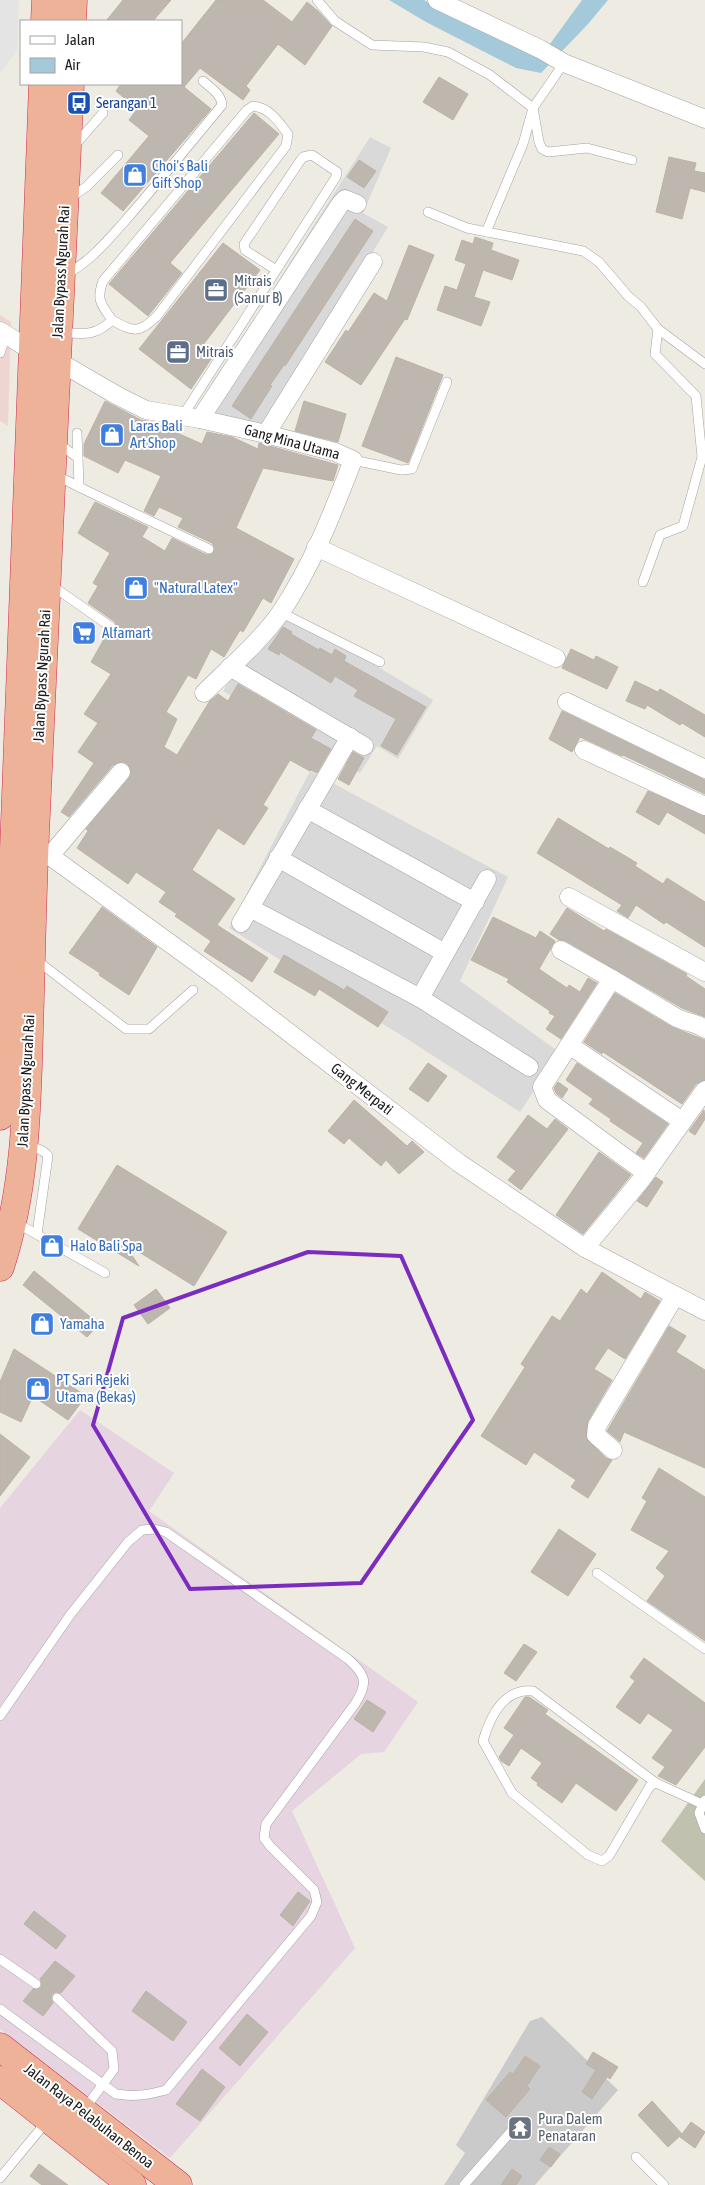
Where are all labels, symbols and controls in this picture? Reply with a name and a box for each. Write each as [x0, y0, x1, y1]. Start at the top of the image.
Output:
legend [20, 20, 182, 85]
text: Jalan [65, 31, 95, 48]
text: Air [65, 56, 81, 73]
bus stop icon: Serangan 1 [66, 90, 92, 116]
place label: Serangan 1 [96, 94, 157, 111]
place label: Choi's Bali Gift Shop [152, 157, 208, 191]
shop icon: Choi's Bali Gift Shop [122, 162, 148, 188]
street label: Jalan Bypass Ngurah Rai [49, 205, 72, 339]
place label: Mitrais (Sanur B) [234, 272, 283, 306]
office icon: Mitrais (Sanur B) [203, 277, 229, 303]
office icon: Mitrais [165, 339, 191, 365]
place label: Mitrais [196, 343, 234, 360]
place label: Laras Bali Art Shop [130, 417, 183, 451]
street label: Gang Mina Utama [242, 421, 342, 462]
shop icon: Laras Bali Art Shop [99, 422, 125, 448]
shop icon: "Natural Latex" [123, 575, 149, 601]
place label: "Natural Latex" [154, 579, 238, 596]
street label: Jalan Bypass Ngurah Rai [30, 609, 53, 743]
supermarket icon: Alfamart [71, 620, 97, 646]
place label: Alfamart [102, 624, 151, 641]
street label: Jalan Bypass Ngurah Rai [14, 1014, 37, 1148]
street label: Gang Merpati [328, 1059, 397, 1118]
shop icon: Halo Bali Spa [39, 1233, 65, 1259]
place label: Halo Bali Spa [70, 1237, 143, 1254]
shop icon: Yamaha [29, 1311, 55, 1337]
place label: Yamaha [60, 1315, 105, 1332]
place label: PT Sari Rejeki Utama (Bekas) [56, 1371, 136, 1405]
shop icon: PT Sari Rejeki Utama (Bekas) [25, 1376, 51, 1402]
street label: Jalan Raya Pelabuhan Benoa [21, 2060, 157, 2171]
place label: Pura Dalem Penataran [538, 2110, 603, 2144]
temple icon: Pura Dalem Penataran [507, 2115, 533, 2141]

